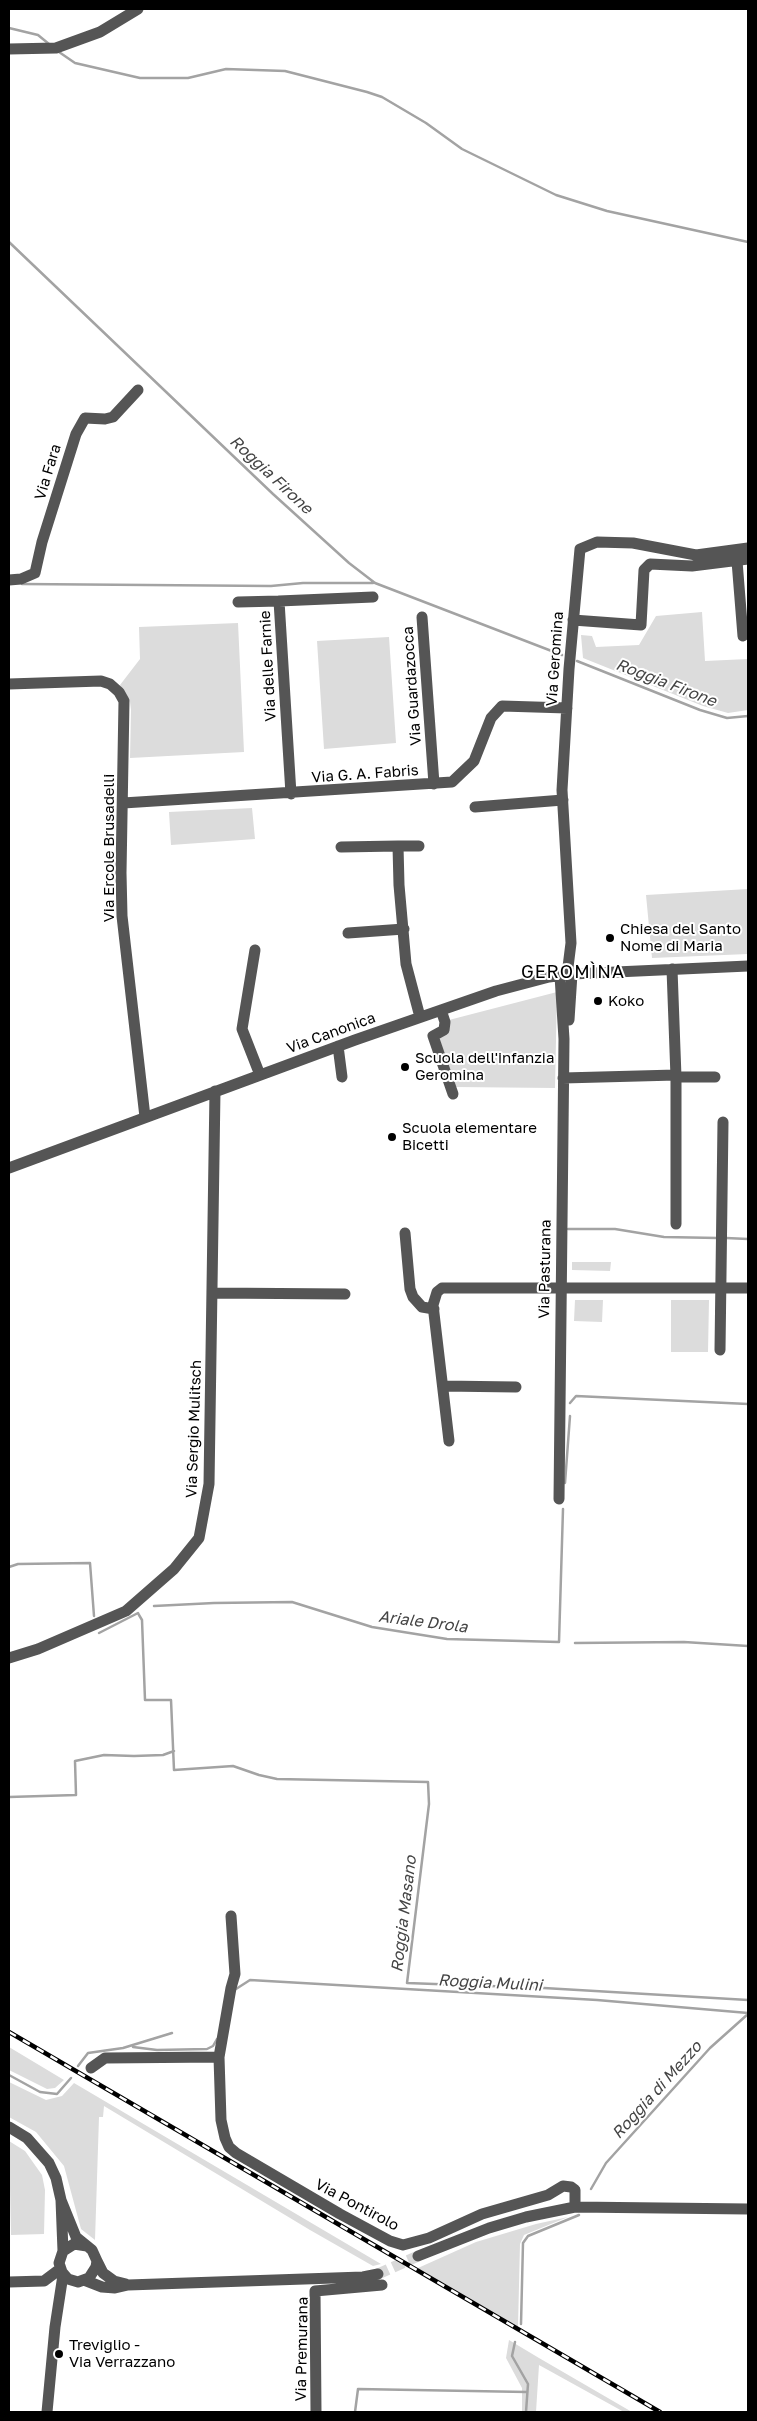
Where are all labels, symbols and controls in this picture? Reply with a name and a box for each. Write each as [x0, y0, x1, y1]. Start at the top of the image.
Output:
water label: Roggia Firone [226, 432, 316, 518]
street label: Via Fara [31, 442, 65, 502]
street label: Via delle Farnie [256, 610, 280, 722]
street label: Via Geromina [543, 611, 567, 707]
street label: Via Guardazocca [399, 626, 425, 746]
water label: Roggia Firone [613, 655, 719, 711]
street label: Via G. A. Fabris [311, 761, 419, 787]
street label: Via Ercole Brusadelli [100, 774, 118, 922]
place label: Chiesa del Santo Nome di Maria [620, 920, 741, 955]
marker: Chiesa del Santo Nome di Maria [604, 932, 616, 944]
district label: GEROMÌNA [520, 961, 626, 983]
place label: Koko [608, 992, 644, 1010]
marker: Koko [592, 995, 604, 1007]
street label: Via Canonica [284, 1009, 378, 1057]
place label: Scuola dell'infanzia Geromina [415, 1049, 554, 1084]
marker: Scuola dell'infanzia Geromina [399, 1061, 411, 1073]
place label: Scuola elementare Bicetti [402, 1119, 537, 1154]
marker: Scuola elementare Bicetti [386, 1131, 398, 1143]
street label: Via Pasturana [535, 1219, 555, 1319]
street label: Via Sergio Mulitsch [183, 1360, 205, 1498]
water label: Ariale Drola [377, 1607, 469, 1637]
water label: Roggia Masano [387, 1855, 421, 1973]
water label: Roggia Mulini [437, 1971, 543, 1995]
water label: Roggia di Mezzo [608, 2037, 706, 2143]
street label: Via Pontirolo [312, 2175, 402, 2235]
street label: Via Premurana [292, 2296, 312, 2402]
place label: Treviglio - Via Verrazzano [69, 2336, 175, 2371]
marker: Treviglio - Via Verrazzano [53, 2348, 65, 2360]

